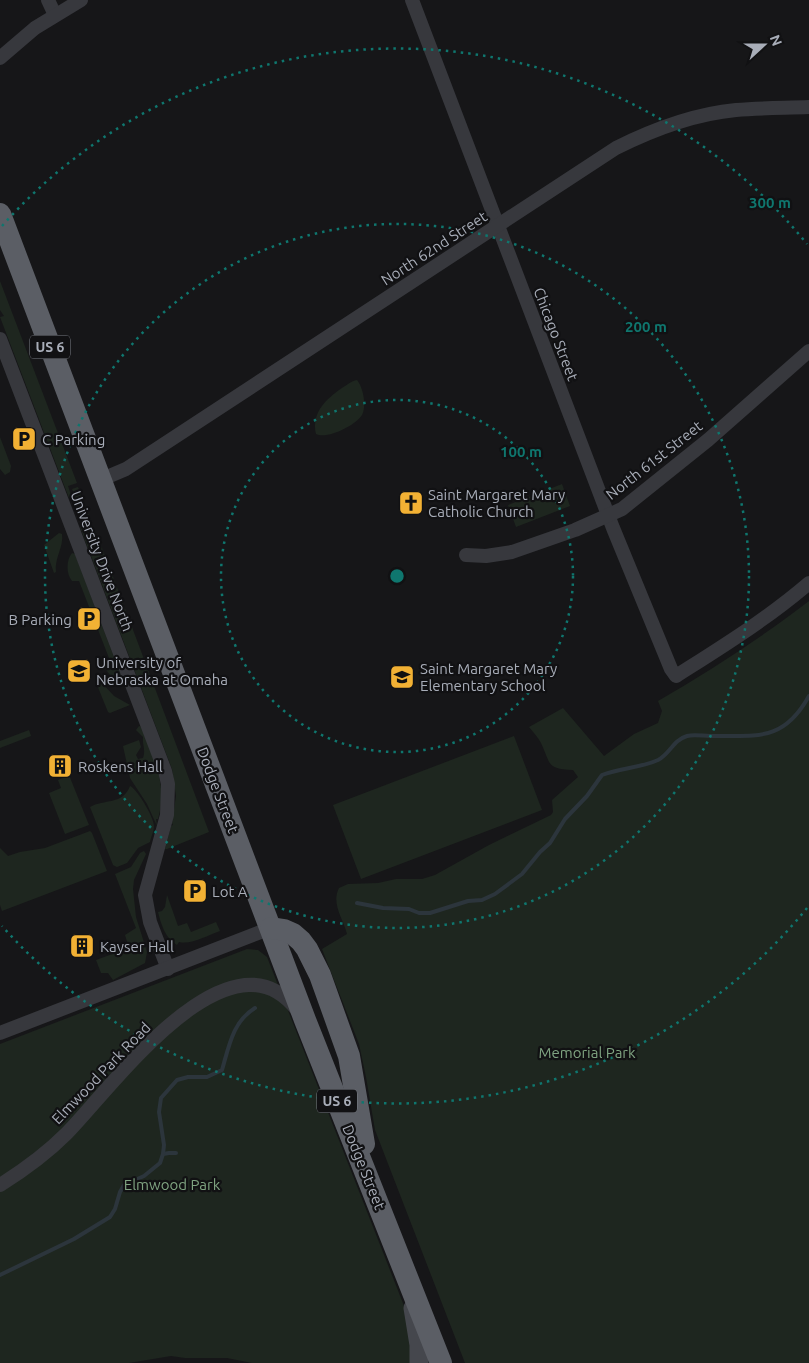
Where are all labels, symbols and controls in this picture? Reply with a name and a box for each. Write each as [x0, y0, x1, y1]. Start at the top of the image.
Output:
north arrow [739, 20, 789, 70]
text: N [767, 33, 785, 48]
text: 300 m [749, 194, 791, 211]
street label: North 62nd Street [378, 207, 490, 289]
street label: Chicago Street [530, 285, 582, 383]
text: 200 m [625, 318, 667, 335]
road number: US 6 [30, 336, 70, 358]
street label: North 61st Street [602, 417, 706, 503]
parking icon: C Parking [11, 426, 37, 452]
place label: C Parking [42, 431, 105, 448]
text: 100 m [500, 443, 542, 460]
place label: Saint Margaret Mary Catholic Church [428, 486, 565, 520]
street label: University Drive North [67, 488, 137, 634]
church icon: Saint Margaret Mary Catholic Church [398, 490, 424, 516]
centre of rings [388, 567, 406, 585]
parking icon: B Parking [76, 606, 102, 632]
place label: B Parking [8, 611, 72, 628]
place label: University of Nebraska at Omaha [96, 654, 228, 688]
school or university icon: University of Nebraska at Omaha [66, 658, 92, 684]
place label: Saint Margaret Mary Elementary School [420, 660, 557, 694]
school or university icon: Saint Margaret Mary Elementary School [389, 664, 415, 690]
street label: Dodge Street [194, 745, 242, 835]
building icon: Roskens Hall [47, 753, 73, 779]
place label: Roskens Hall [78, 758, 163, 775]
parking icon: Lot A [182, 878, 208, 904]
place label: Lot A [212, 883, 248, 900]
building icon: Kayser Hall [69, 933, 95, 959]
place label: Kayser Hall [100, 938, 174, 955]
street label: Elmwood Park Road [48, 1019, 154, 1127]
park label: Memorial Park [538, 1044, 636, 1061]
road number: US 6 [317, 1090, 357, 1112]
street label: Dodge Street [339, 1122, 389, 1212]
park label: Elmwood Park [124, 1176, 221, 1193]

